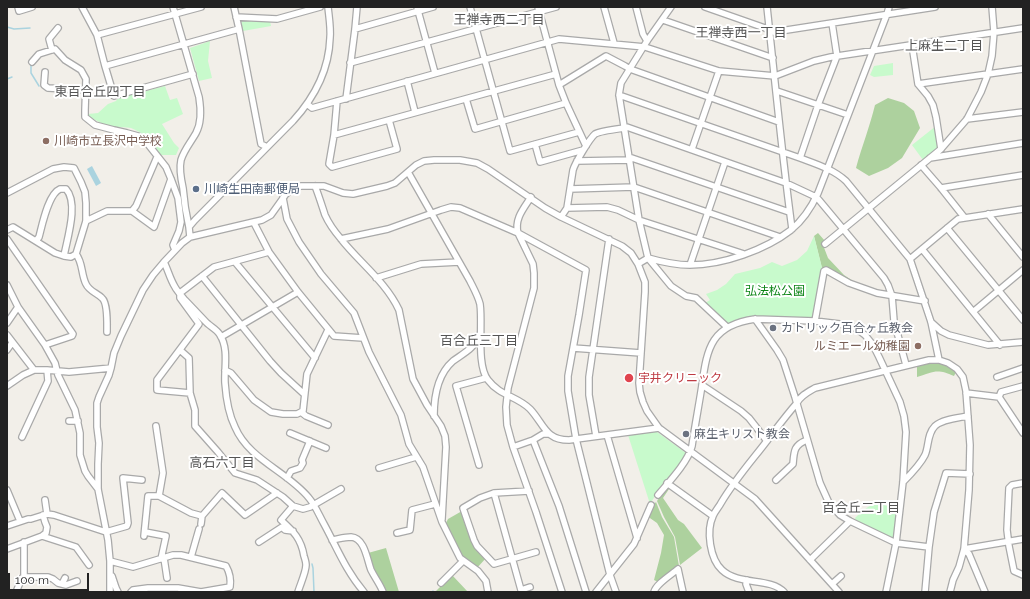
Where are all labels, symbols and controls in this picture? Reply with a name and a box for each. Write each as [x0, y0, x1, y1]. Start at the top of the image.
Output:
district label: 王禅寺西二丁目 [454, 12, 544, 28]
district label: 王禅寺西一丁目 [696, 25, 786, 41]
district label: 上麻生二丁目 [905, 38, 983, 54]
district label: 東百合丘四丁目 [55, 84, 145, 100]
place label: 川崎市立長沢中学校 [54, 134, 162, 148]
marker: 川崎市立長沢中学校 [41, 136, 51, 146]
place label: 川崎生田南郵便局 [204, 182, 300, 196]
marker: 川崎生田南郵便局 [191, 184, 201, 194]
park label: 弘法松公園 [745, 284, 805, 298]
place label: カトリック百合ヶ丘教会 [781, 321, 913, 335]
marker: カトリック百合ヶ丘教会 [768, 323, 778, 333]
district label: 百合丘三丁目 [440, 333, 518, 349]
place label: ルミエール幼稚園 [814, 339, 910, 353]
marker: ルミエール幼稚園 [913, 341, 923, 351]
place label: 宇井クリニック [638, 371, 722, 385]
marker: 宇井クリニック [623, 372, 635, 384]
place label: 麻生キリスト教会 [694, 427, 790, 441]
marker: 麻生キリスト教会 [681, 429, 691, 439]
district label: 高石六丁目 [190, 455, 254, 471]
district label: 百合丘二丁目 [822, 500, 900, 516]
scale bar [10, 565, 91, 591]
text: 100 m [15, 573, 49, 587]

